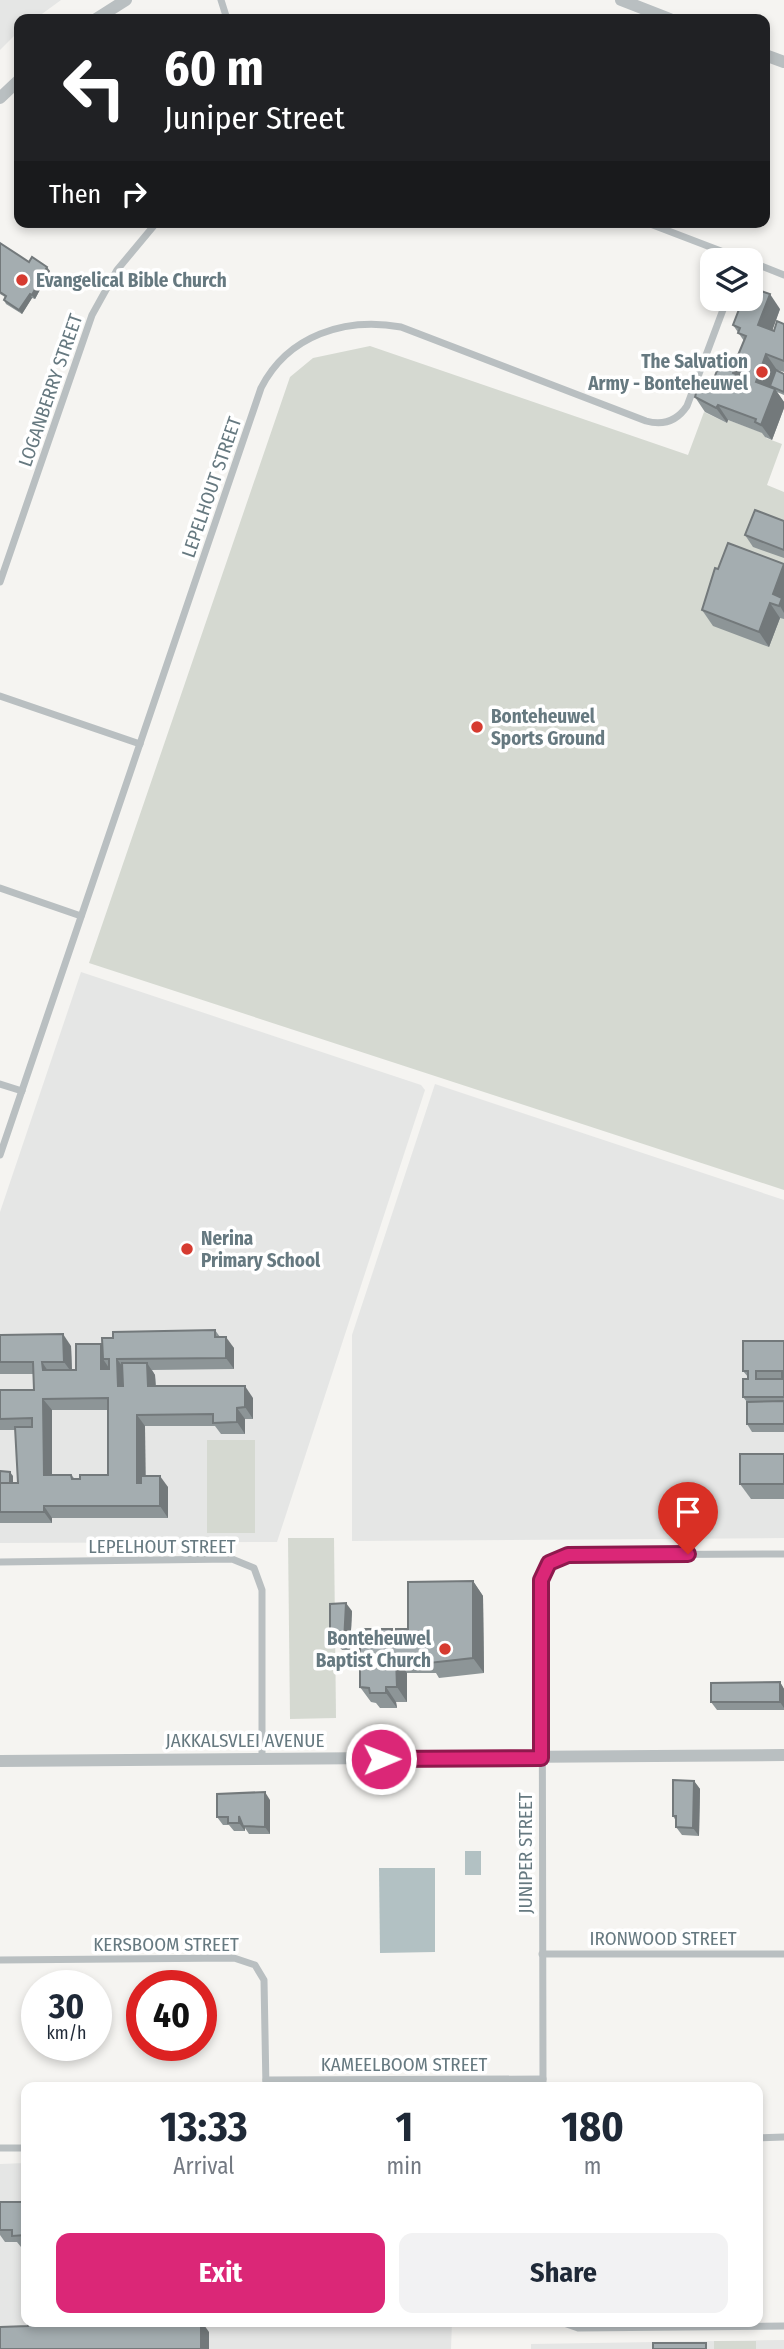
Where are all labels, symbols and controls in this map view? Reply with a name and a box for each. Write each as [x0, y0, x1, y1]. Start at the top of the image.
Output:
text: 60 m [164, 39, 264, 98]
icon: left [49, 42, 140, 133]
text: Juniper Street [164, 99, 345, 137]
icon: right [115, 175, 153, 213]
text: Then [49, 179, 101, 210]
map controls [700, 248, 763, 311]
button: layers [700, 248, 763, 311]
place label: Evangelical Bible Church [36, 269, 227, 292]
marker: Evangelical Bible Church [14, 272, 30, 288]
street label: LOGANBERRY STREET [14, 311, 87, 470]
place label: The Salvation Army - Bonteheuwel [587, 350, 749, 395]
marker: The Salvation Army - Bonteheuwel [754, 364, 770, 380]
street label: LEPELHOUT STREET [177, 414, 246, 561]
place label: Bonteheuwel Sports Ground [491, 705, 605, 750]
marker: Bonteheuwel Sports Ground [469, 719, 485, 735]
place label: Nerina Primary School [201, 1227, 321, 1272]
marker: Nerina Primary School [179, 1241, 195, 1257]
pin [658, 1482, 718, 1554]
icon: arrive [669, 1493, 707, 1531]
street label: LEPELHOUT STREET [88, 1535, 236, 1558]
place label: Bonteheuwel Baptist Church [316, 1627, 432, 1672]
marker: Bonteheuwel Baptist Church [437, 1641, 453, 1657]
position arrow [344, 1722, 418, 1796]
street label: JAKKALSVLEI AVENUE [166, 1729, 324, 1752]
street label: JUNIPER STREET [514, 1792, 537, 1914]
street label: IRONWOOD STREET [589, 1927, 737, 1950]
street label: KERSBOOM STREET [93, 1933, 239, 1956]
speed limit sign: 40 [126, 1970, 217, 2061]
text: 30 [49, 1985, 84, 2027]
text: km/h [46, 2022, 87, 2044]
street label: KAMEELBOOM STREET [321, 2053, 488, 2076]
text: 13:33 [160, 2102, 248, 2152]
text: 1 [395, 2102, 413, 2152]
text: 180 [561, 2102, 624, 2152]
text: Arrival [173, 2152, 234, 2180]
text: min [387, 2152, 422, 2180]
text: m [584, 2152, 601, 2180]
button: Exit [56, 2233, 385, 2313]
button: Share [399, 2233, 728, 2313]

